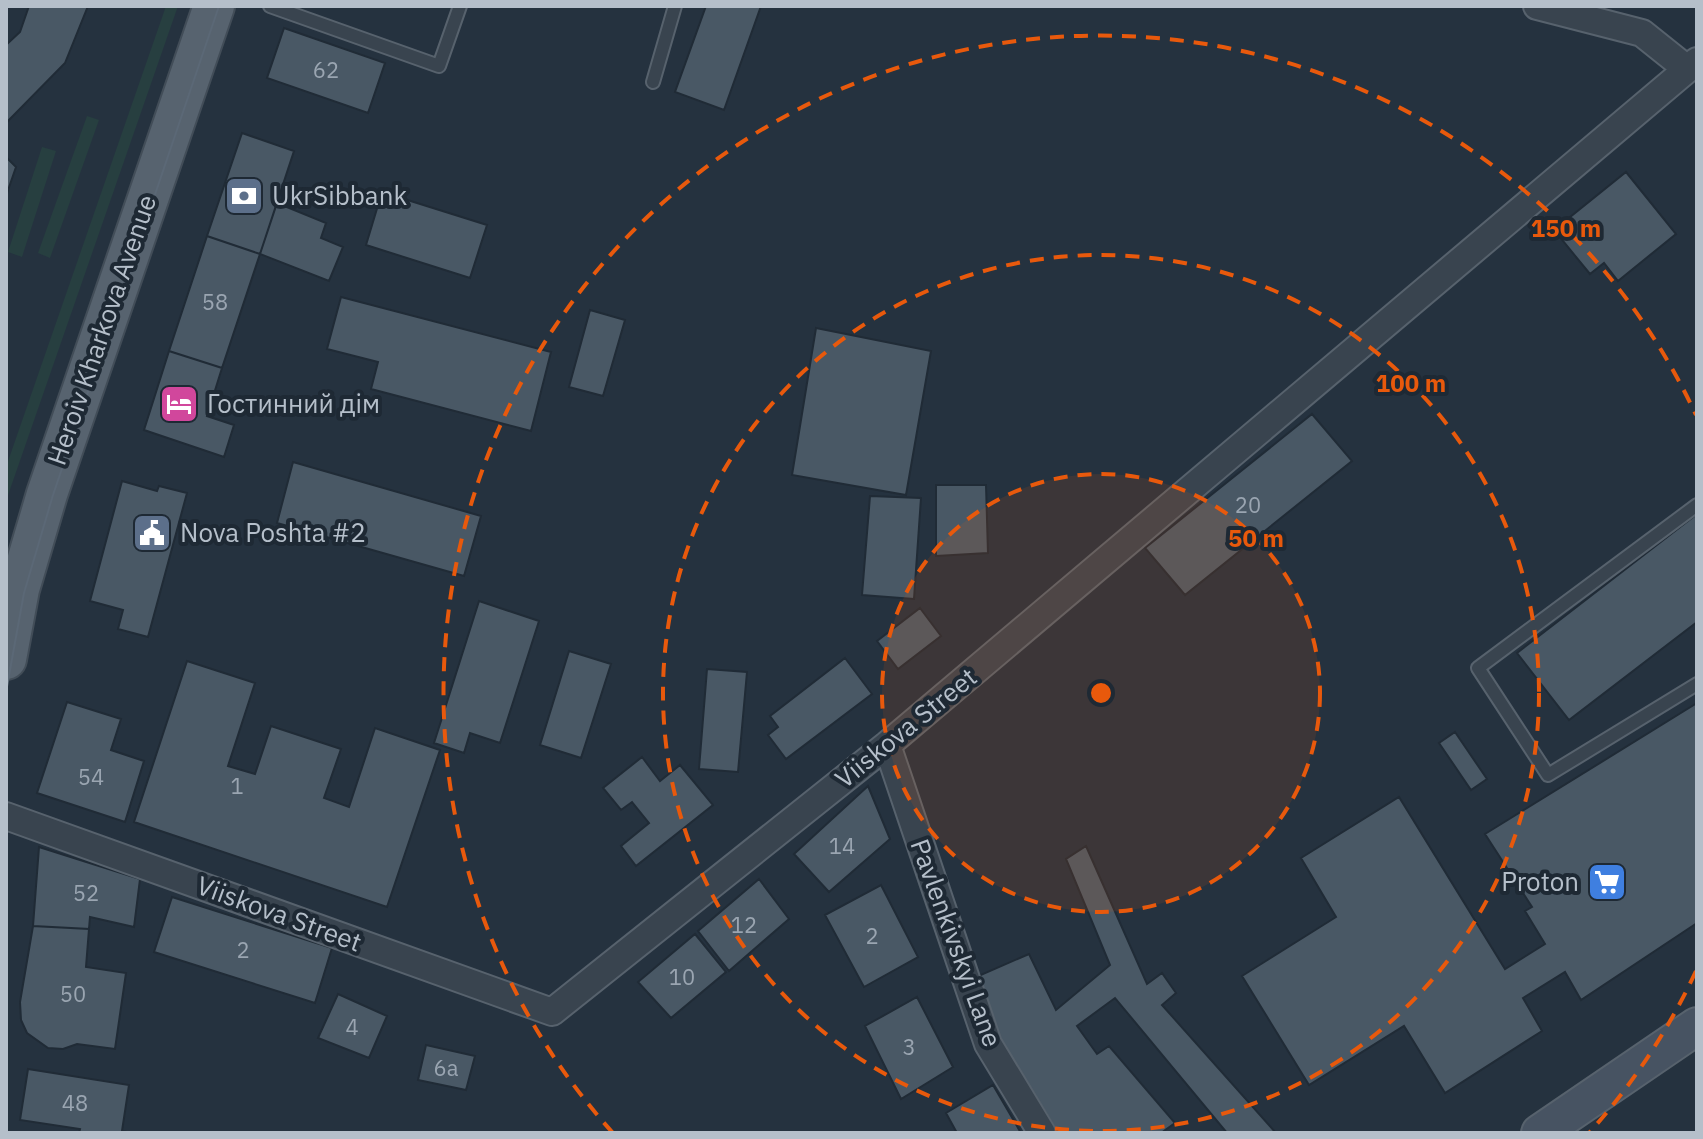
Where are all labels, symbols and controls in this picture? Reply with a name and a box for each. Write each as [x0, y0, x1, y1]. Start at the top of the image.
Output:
house number: 62 [313, 55, 339, 84]
bank icon: UkrSibbank [223, 175, 265, 217]
place label: UkrSibbank [272, 178, 407, 212]
street label: Heroiv Kharkova Avenue [39, 190, 163, 469]
text: 150 m [1531, 212, 1601, 244]
house number: 58 [202, 287, 228, 316]
text: 100 m [1376, 367, 1446, 399]
hotel icon: Гостинний дім [158, 383, 200, 425]
place label: Гостинний дім [207, 386, 380, 420]
house number: 20 [1235, 490, 1261, 519]
public building icon: Nova Poshta #2 [131, 512, 173, 554]
place label: Nova Poshta #2 [180, 515, 366, 549]
text: 50 m [1228, 522, 1284, 554]
street label: Viiskova Street [827, 660, 983, 795]
centre of rings [1087, 679, 1115, 707]
house number: 54 [78, 762, 104, 791]
house number: 1 [230, 771, 244, 800]
house number: 14 [829, 831, 855, 860]
street label: Pavlenkivskyi Lane [904, 834, 1010, 1051]
supermarket icon: Proton [1586, 861, 1628, 903]
place label: Proton [1501, 864, 1579, 898]
street label: Viiskova Street [192, 867, 366, 959]
house number: 52 [73, 878, 99, 907]
house number: 12 [731, 910, 757, 939]
house number: 2 [865, 921, 879, 950]
house number: 2 [236, 935, 250, 964]
house number: 10 [669, 962, 695, 991]
house number: 50 [60, 979, 86, 1008]
house number: 4 [345, 1012, 359, 1041]
house number: 3 [902, 1032, 916, 1061]
house number: 6а [434, 1053, 459, 1082]
house number: 48 [62, 1088, 88, 1117]

